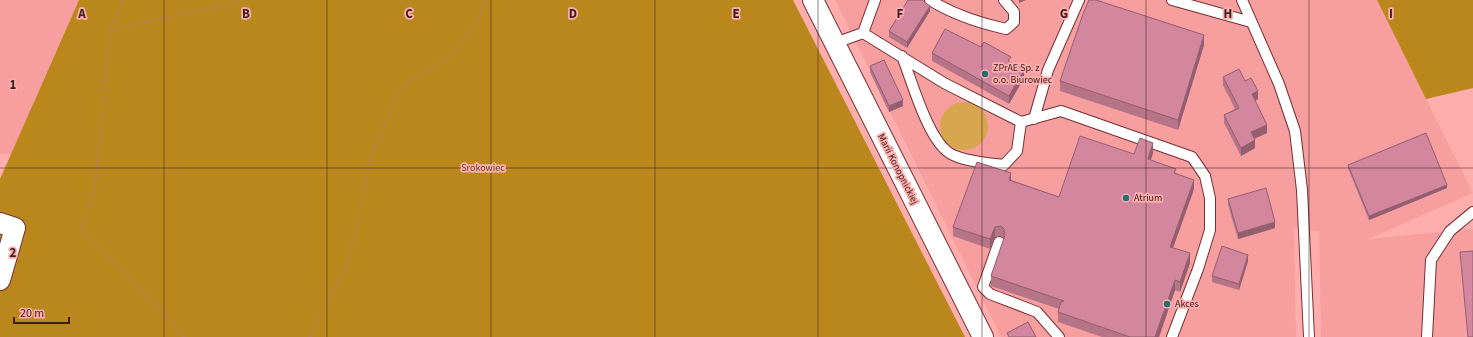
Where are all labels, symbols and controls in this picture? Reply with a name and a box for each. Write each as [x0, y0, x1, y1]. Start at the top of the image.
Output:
text: A [77, 5, 86, 23]
text: B [242, 5, 250, 23]
text: C [405, 5, 413, 23]
text: D [569, 5, 577, 23]
text: E [732, 5, 740, 23]
text: F [897, 5, 904, 23]
text: G [1060, 5, 1068, 23]
text: H [1224, 5, 1232, 23]
text: I [1389, 5, 1393, 23]
place label: ZPrAE Sp. z o.o. Biurowiec [993, 61, 1053, 87]
marker: ZPrAE Sp. z o.o. Biurowiec [980, 69, 990, 79]
text: 1 [10, 76, 17, 94]
street label: Marii Konopnickiej [874, 131, 922, 207]
park label: Srokowiec [461, 161, 505, 175]
place label: Atrium [1134, 191, 1162, 205]
marker: Atrium [1121, 193, 1131, 203]
text: 2 [10, 244, 17, 262]
place label: Akces [1175, 297, 1199, 311]
scale bar [14, 299, 69, 325]
marker: Akces [1162, 299, 1172, 309]
text: 20 m [20, 305, 44, 322]

